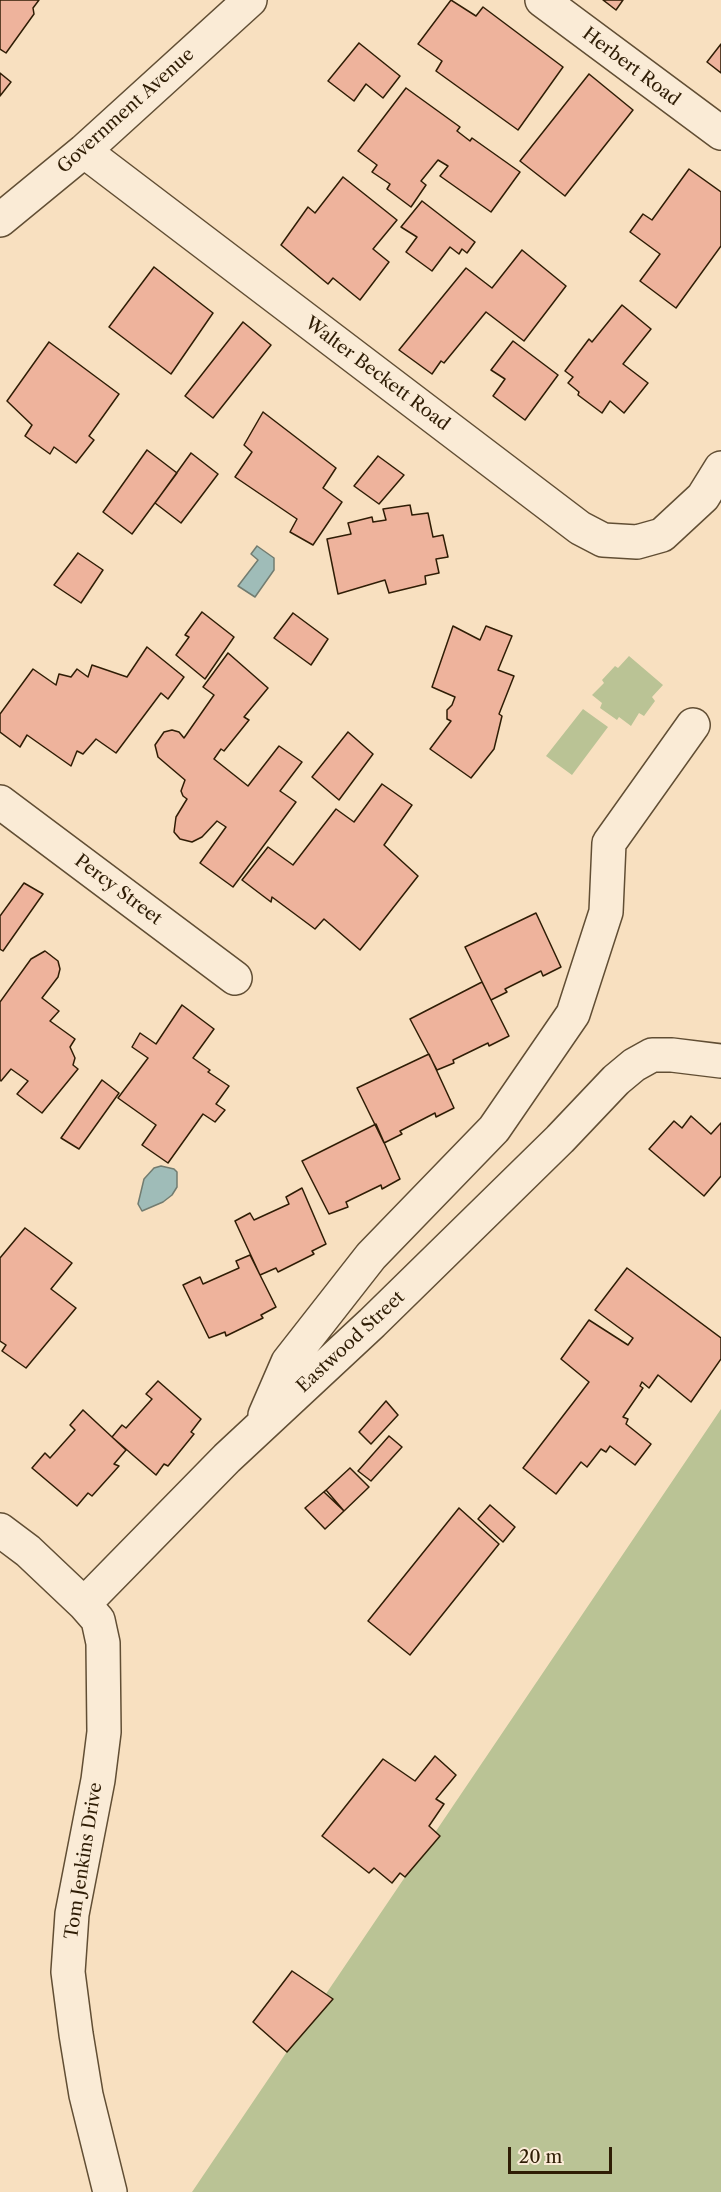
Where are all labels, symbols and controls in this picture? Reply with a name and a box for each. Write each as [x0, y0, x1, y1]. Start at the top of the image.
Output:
street label: Herbert Road [578, 23, 684, 111]
street label: Government Avenue [53, 44, 199, 178]
street label: Walter Beckett Road [300, 313, 454, 435]
street label: Percy Street [70, 850, 166, 930]
street label: Eastwood Street [293, 1287, 409, 1397]
street label: Tom Jenkins Drive [61, 1781, 107, 1941]
scale bar [511, 2135, 614, 2173]
text: 20 m [519, 2146, 562, 2168]

